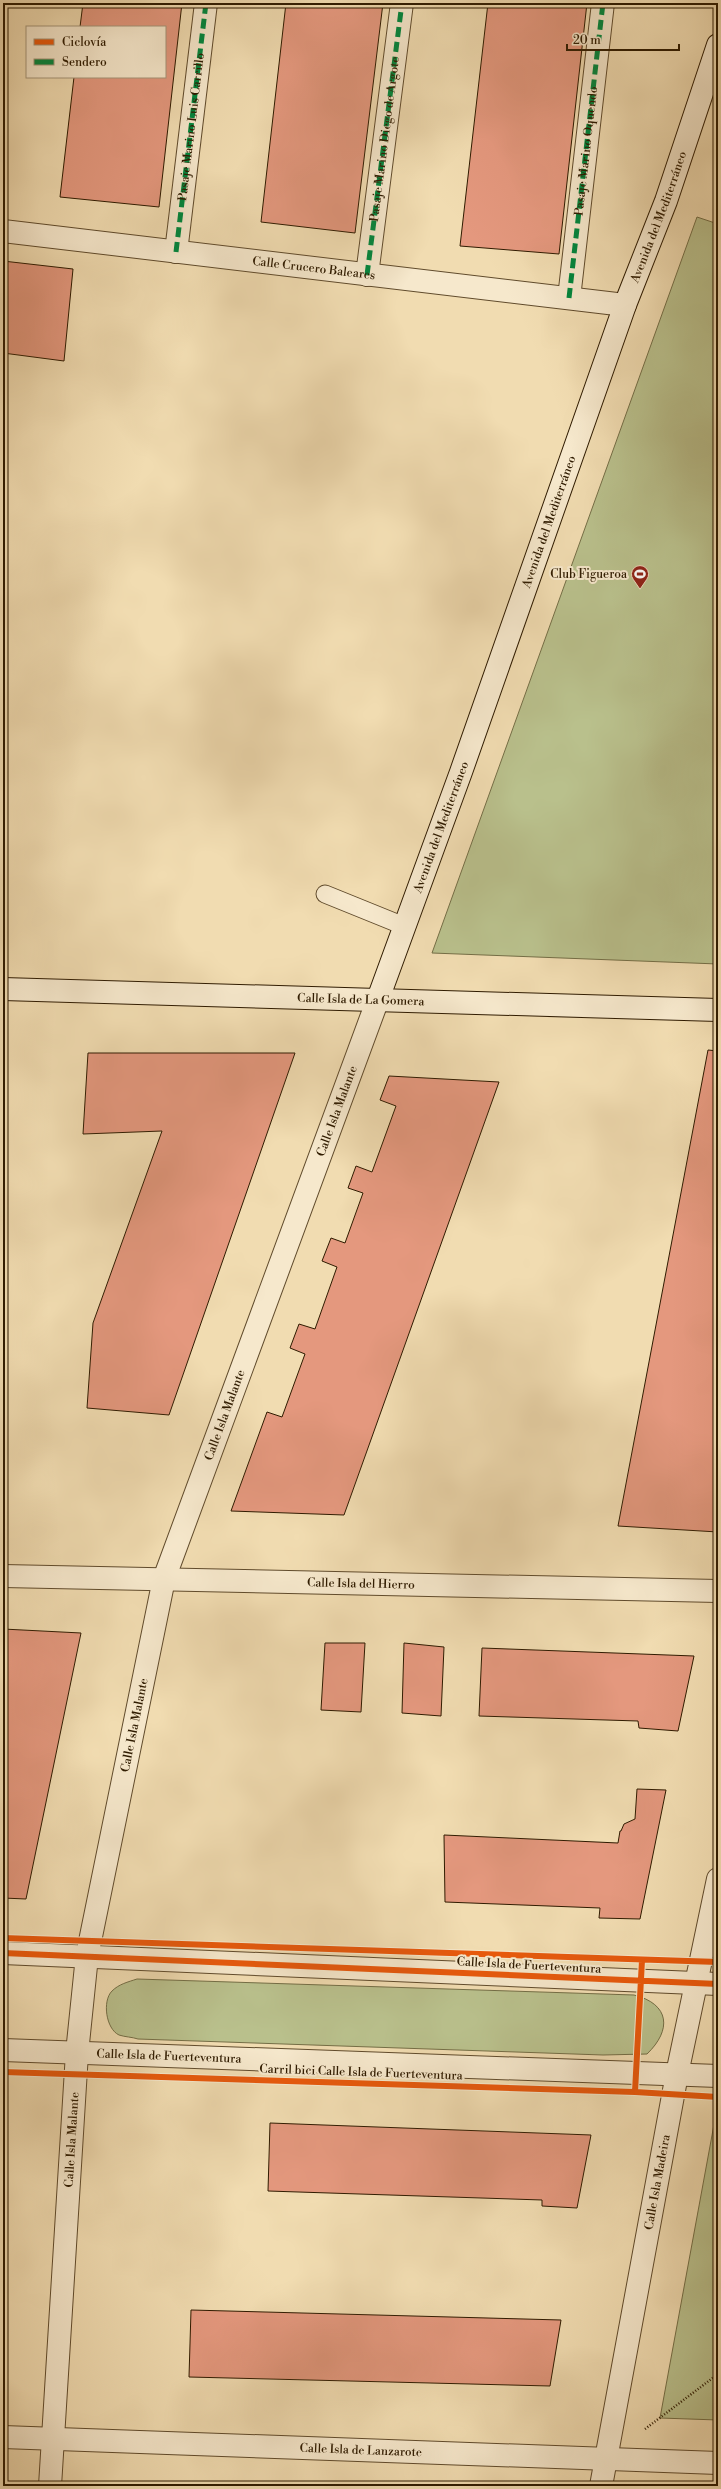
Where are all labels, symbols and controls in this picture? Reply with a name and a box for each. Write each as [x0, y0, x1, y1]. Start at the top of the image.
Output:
legend [26, 26, 166, 78]
scale bar [567, 26, 679, 52]
text: 20 m [573, 33, 601, 48]
text: Ciclovía [62, 35, 107, 50]
street label: Pasaje Marino Luis Carrillo [175, 52, 208, 202]
text: Sendero [62, 55, 107, 70]
street label: Pasaje Marino Diego de Argote [367, 56, 403, 223]
street label: Pasaje Marino Oquendo [572, 85, 601, 217]
street label: Avenida del Mediterráneo [627, 149, 690, 286]
street label: Calle Crucero Baleares [251, 254, 376, 283]
street label: Avenida del Mediterráneo [519, 453, 580, 591]
sports icon: Club Figueroa [630, 564, 650, 589]
place label: Club Figueroa [550, 567, 628, 582]
street label: Avenida del Mediterráneo [410, 759, 472, 896]
street label: Calle Isla de La Gomera [297, 991, 426, 1009]
street label: Calle Isla Malante [314, 1064, 361, 1159]
street label: Calle Isla Malante [201, 1368, 249, 1463]
street label: Calle Isla del Hierro [307, 1575, 415, 1593]
street label: Calle Isla Malante [118, 1677, 152, 1774]
street label: Calle Isla de Fuerteventura [456, 1954, 603, 1977]
street label: Calle Isla de Fuerteventura [96, 2046, 243, 2067]
street label: Carril bici Calle Isla de Fuerteventura [259, 2061, 464, 2084]
street label: Calle Isla Malante [62, 2092, 83, 2188]
street label: Calle Isla Madeira [641, 2132, 674, 2231]
street label: Calle Isla de Lanzarote [299, 2441, 422, 2460]

